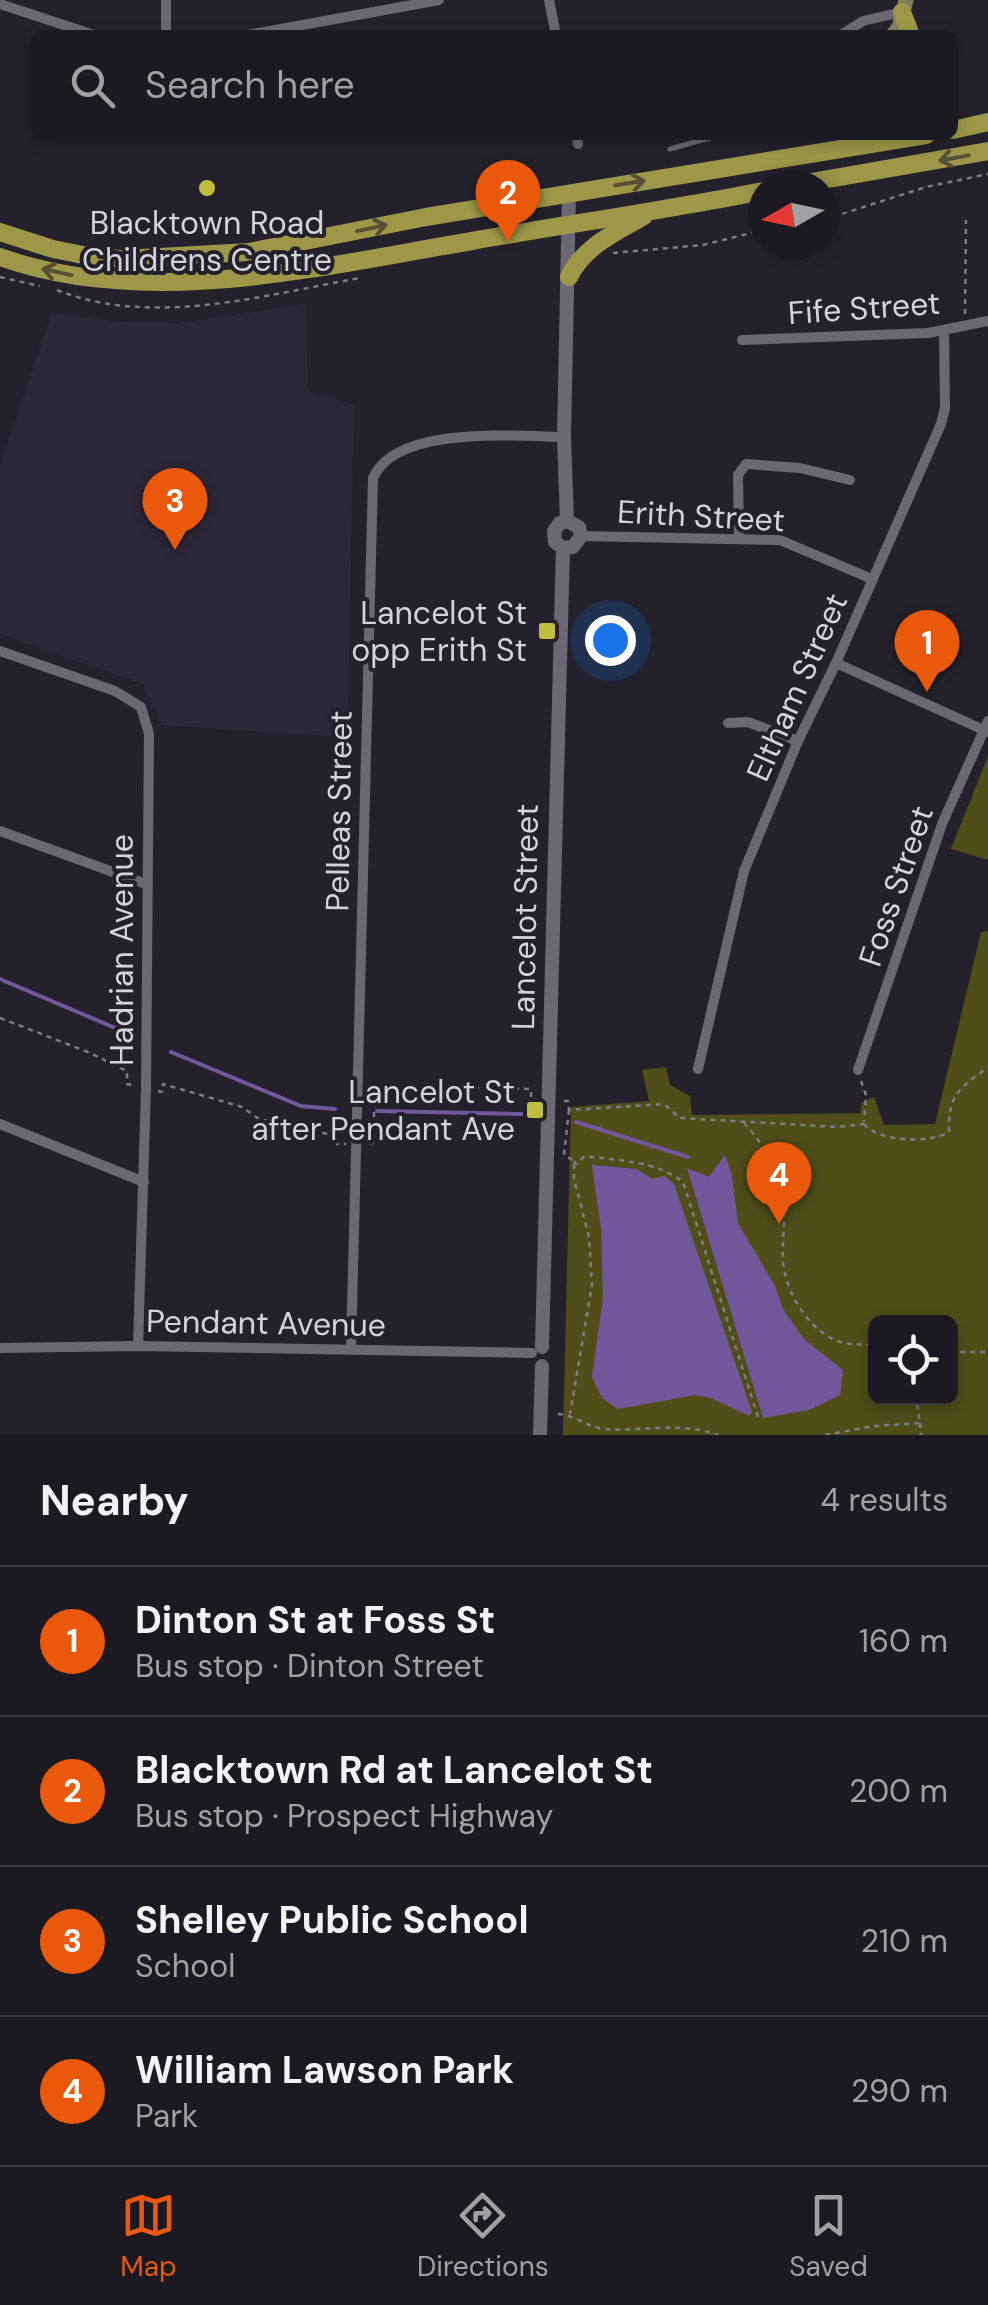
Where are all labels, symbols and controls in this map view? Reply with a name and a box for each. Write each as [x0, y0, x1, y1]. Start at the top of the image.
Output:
search box [30, 30, 958, 140]
icon: search [65, 58, 120, 113]
text: Search here [145, 60, 355, 110]
one-way arrow [939, 149, 971, 168]
pin: 2 [476, 160, 540, 242]
north arrow [748, 170, 838, 260]
one-way arrow [613, 173, 646, 192]
marker: Blacktown Road Childrens Centre [196, 177, 218, 199]
place label: Blacktown Road Childrens Centre [82, 202, 332, 281]
one-way arrow [355, 218, 387, 237]
one-way arrow [42, 261, 74, 280]
street label: Fife Street [787, 282, 941, 334]
pin: 3 [142, 468, 208, 550]
street label: Erith Street [616, 491, 786, 541]
street label: Eltham Street [737, 587, 857, 787]
place label: Lancelot St opp Erith St [351, 592, 527, 671]
pin: 1 [894, 610, 960, 692]
your location [585, 615, 636, 666]
marker: Lancelot St opp Erith St [536, 620, 558, 642]
street label: Pelleas Street [316, 710, 362, 912]
street label: Foss Street [849, 800, 943, 972]
street label: Lancelot Street [502, 803, 548, 1031]
street label: Hadrian Avenue [101, 834, 143, 1066]
place label: Lancelot St after Pendant Ave [251, 1071, 515, 1150]
marker: Lancelot St after Pendant Ave [524, 1099, 546, 1121]
pin: 4 [746, 1142, 812, 1224]
street label: Pendant Avenue [146, 1300, 386, 1346]
map controls [868, 1315, 958, 1405]
button: locate [868, 1315, 958, 1405]
text: Nearby [40, 1473, 189, 1528]
text: 4 results [821, 1479, 948, 1521]
text: Dinton St at Foss St [135, 1595, 495, 1645]
text: 1 [67, 1620, 78, 1662]
text: 160 m [859, 1620, 948, 1662]
text: Bus stop · Dinton Street [135, 1645, 484, 1687]
text: Blacktown Rd at Lancelot St [135, 1745, 653, 1795]
text: 2 [63, 1770, 82, 1812]
text: 200 m [849, 1770, 948, 1812]
text: Bus stop · Prospect Highway [135, 1795, 553, 1837]
text: Shelley Public School [135, 1895, 529, 1945]
text: 3 [63, 1920, 82, 1962]
text: 210 m [861, 1920, 948, 1962]
text: School [135, 1945, 235, 1987]
text: William Lawson Park [135, 2045, 514, 2095]
text: 4 [62, 2070, 83, 2112]
text: 290 m [851, 2070, 948, 2112]
text: Park [135, 2095, 198, 2137]
tab: Map [120, 2188, 177, 2285]
tab: Directions [417, 2188, 549, 2285]
tab: Saved [789, 2188, 868, 2285]

